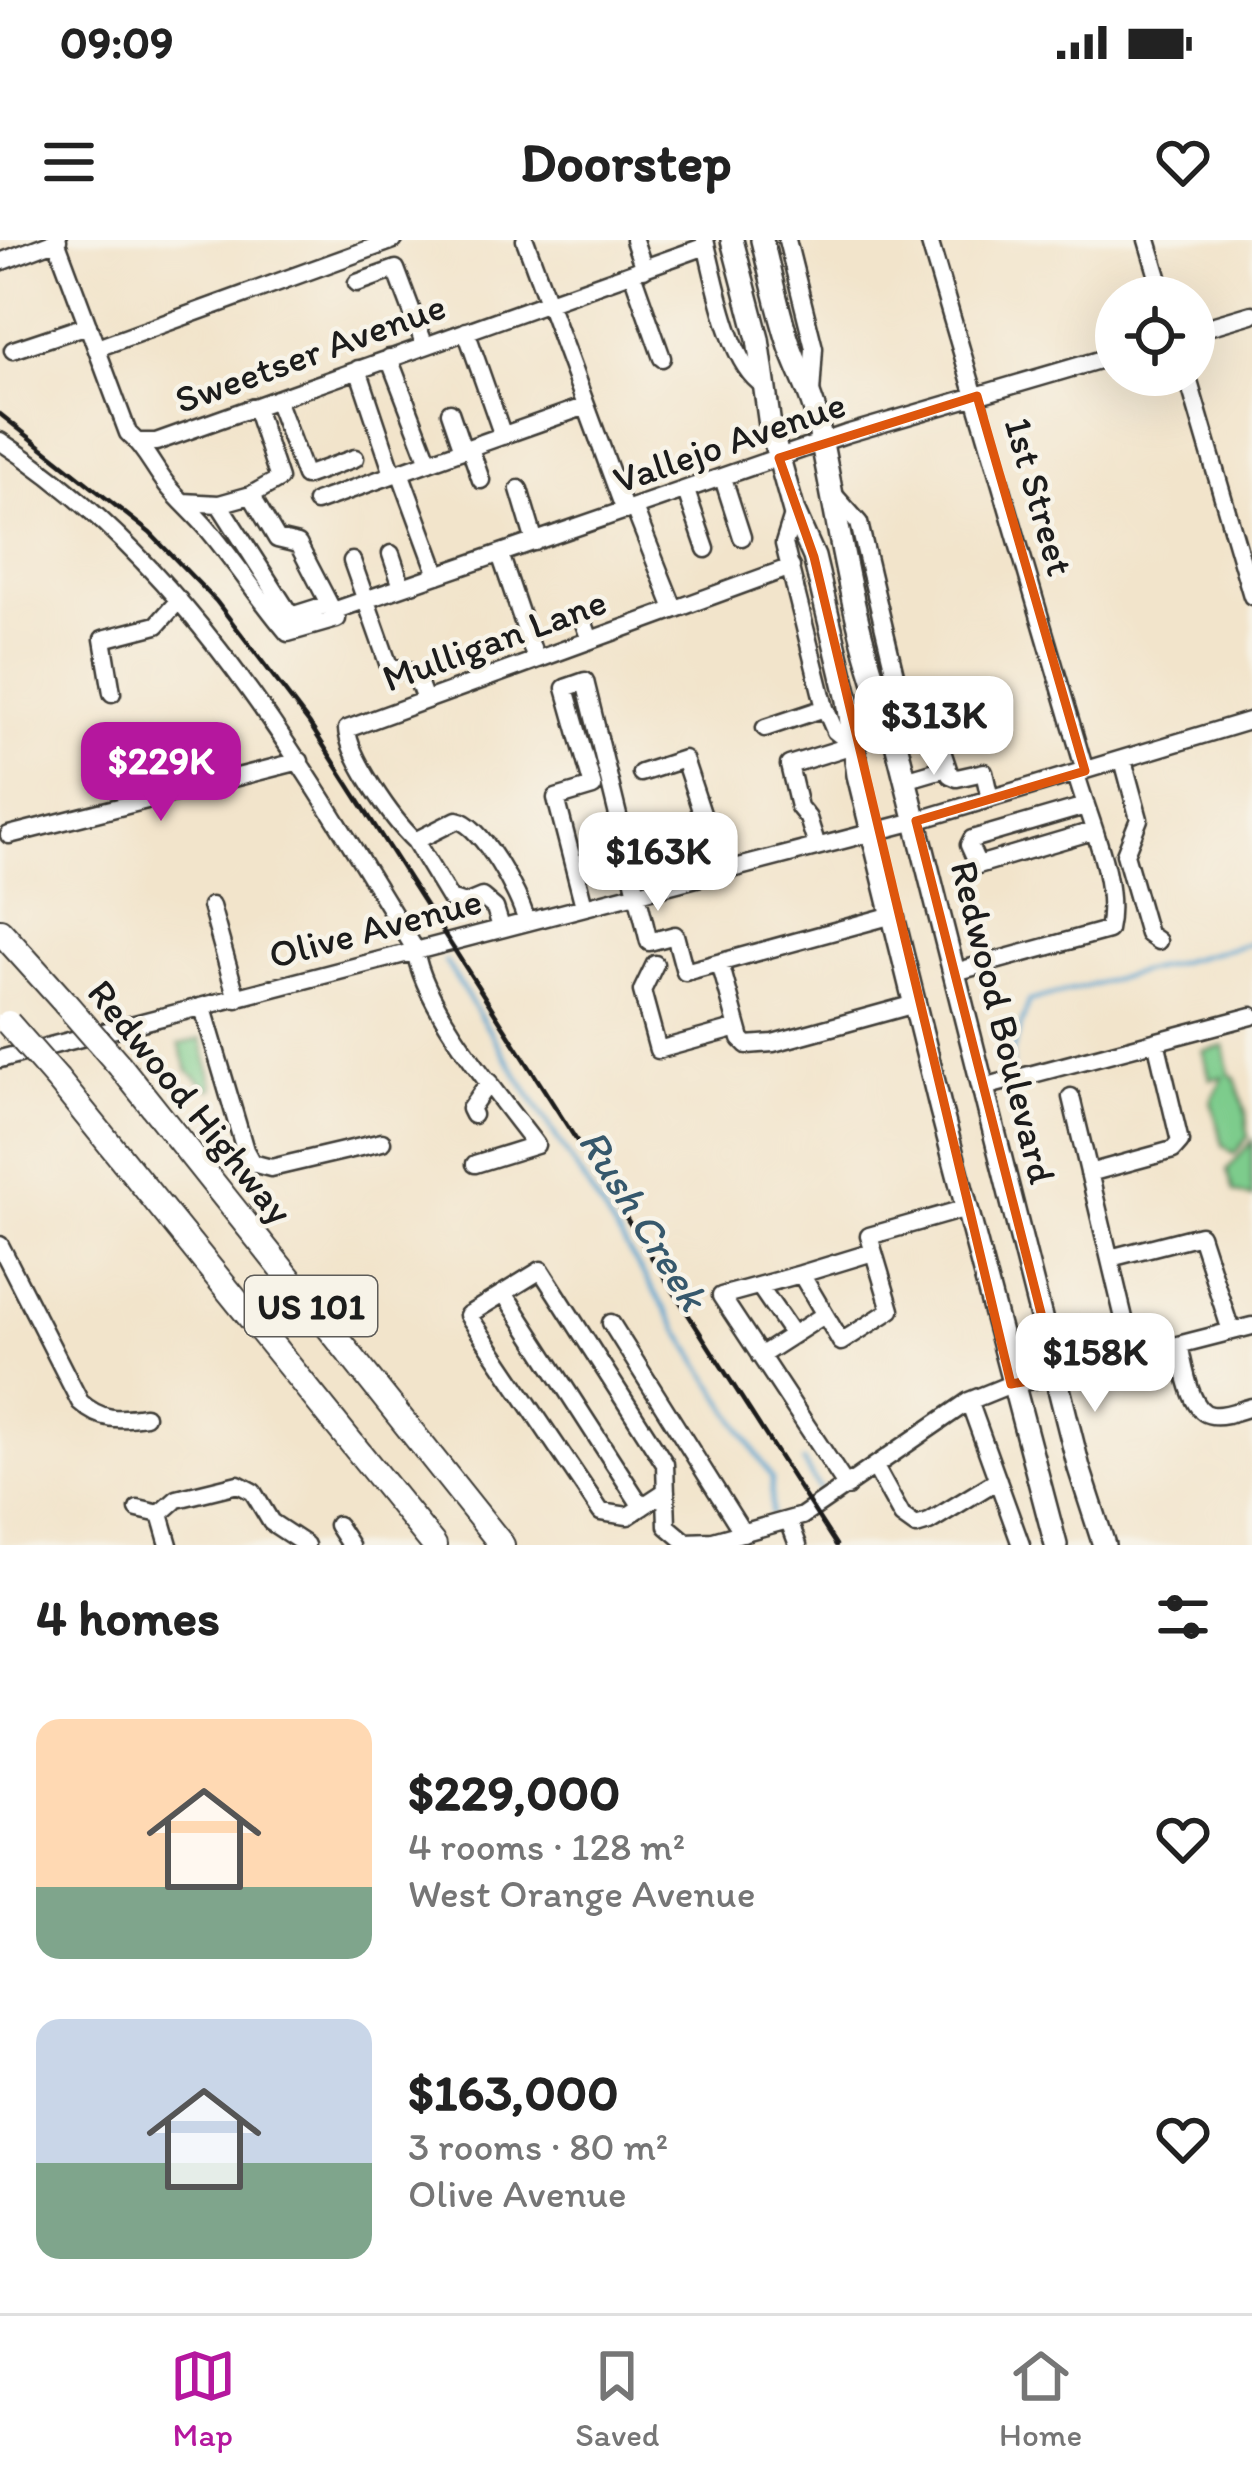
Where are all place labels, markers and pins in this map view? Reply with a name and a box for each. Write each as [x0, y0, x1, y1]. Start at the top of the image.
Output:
pin: $313K [850, 676, 1018, 778]
pin: $229K [77, 722, 245, 824]
pin: $163K [574, 812, 742, 914]
pin: $158K [1011, 1313, 1179, 1415]

